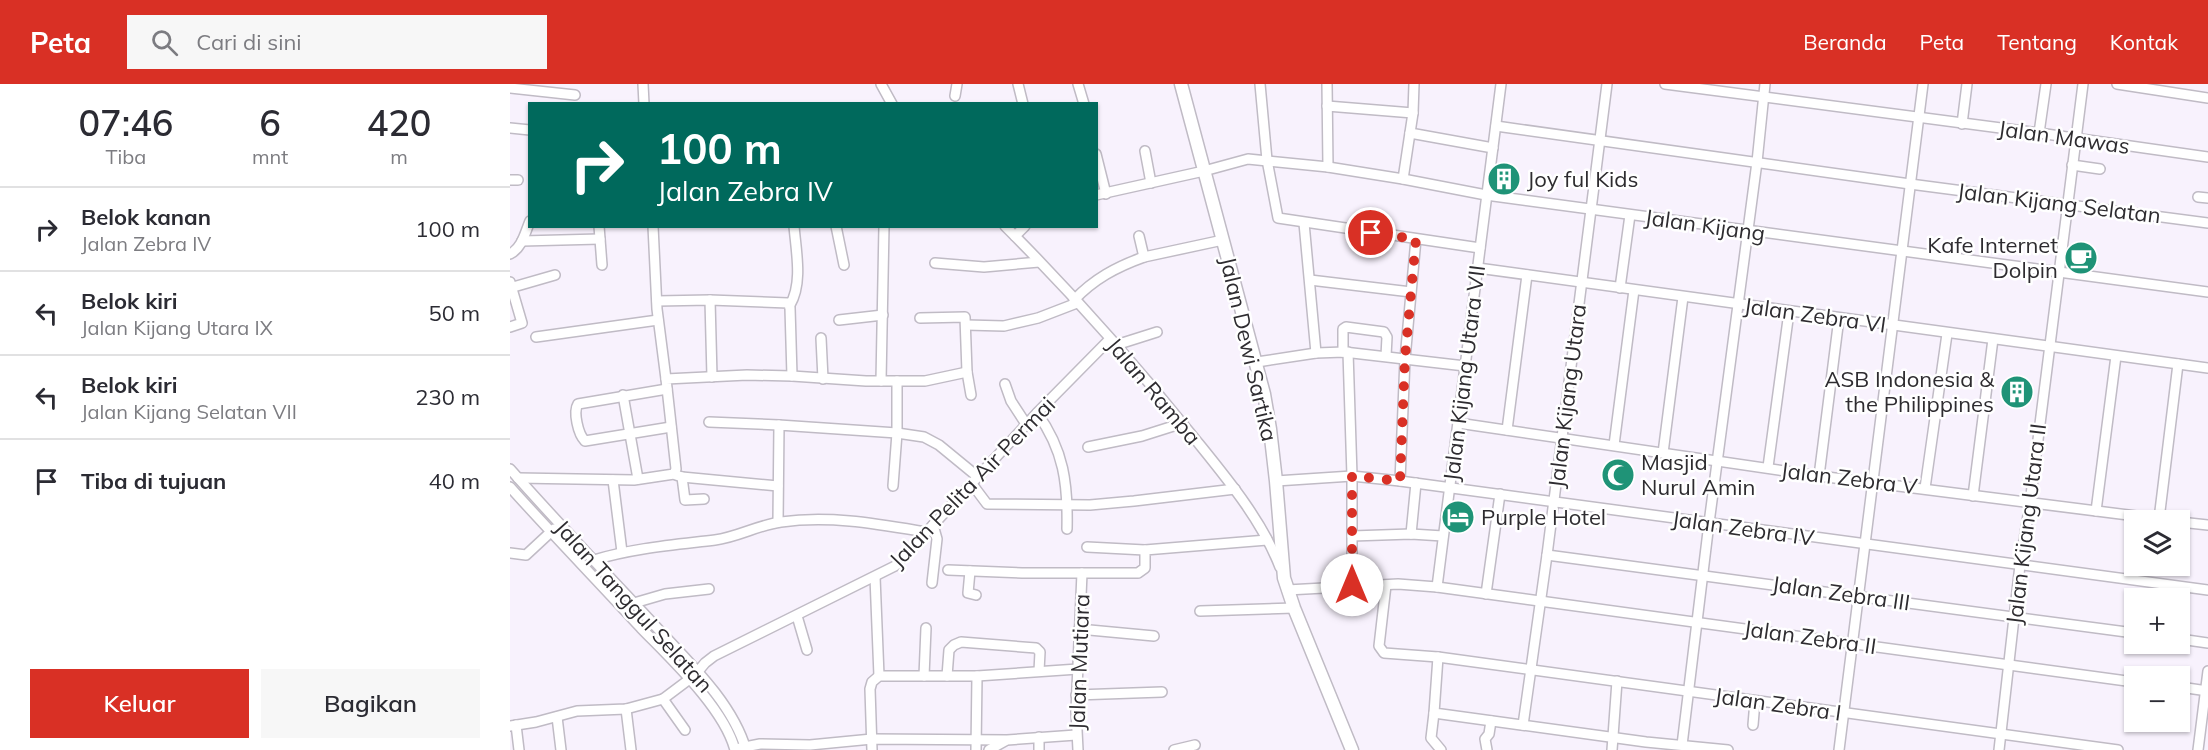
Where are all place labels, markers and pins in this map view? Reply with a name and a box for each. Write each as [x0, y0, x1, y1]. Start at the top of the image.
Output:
building icon: Joy ful Kids [1486, 161, 1522, 197]
place label: Joy ful Kids [1527, 165, 1638, 193]
pin [1345, 207, 1396, 258]
place label: Kafe Internet Dolpin [1927, 231, 2058, 284]
cafe icon: Kafe Internet Dolpin [2063, 240, 2099, 276]
place label: ASB Indonesia & the Philippines [1824, 365, 1995, 418]
building icon: ASB Indonesia & the Philippines [1999, 374, 2035, 410]
place label: Masjid Nurul Amin [1641, 448, 1755, 501]
mosque icon: Masjid Nurul Amin [1600, 457, 1636, 493]
hotel icon: Purple Hotel [1440, 499, 1476, 535]
place label: Purple Hotel [1481, 503, 1606, 531]

